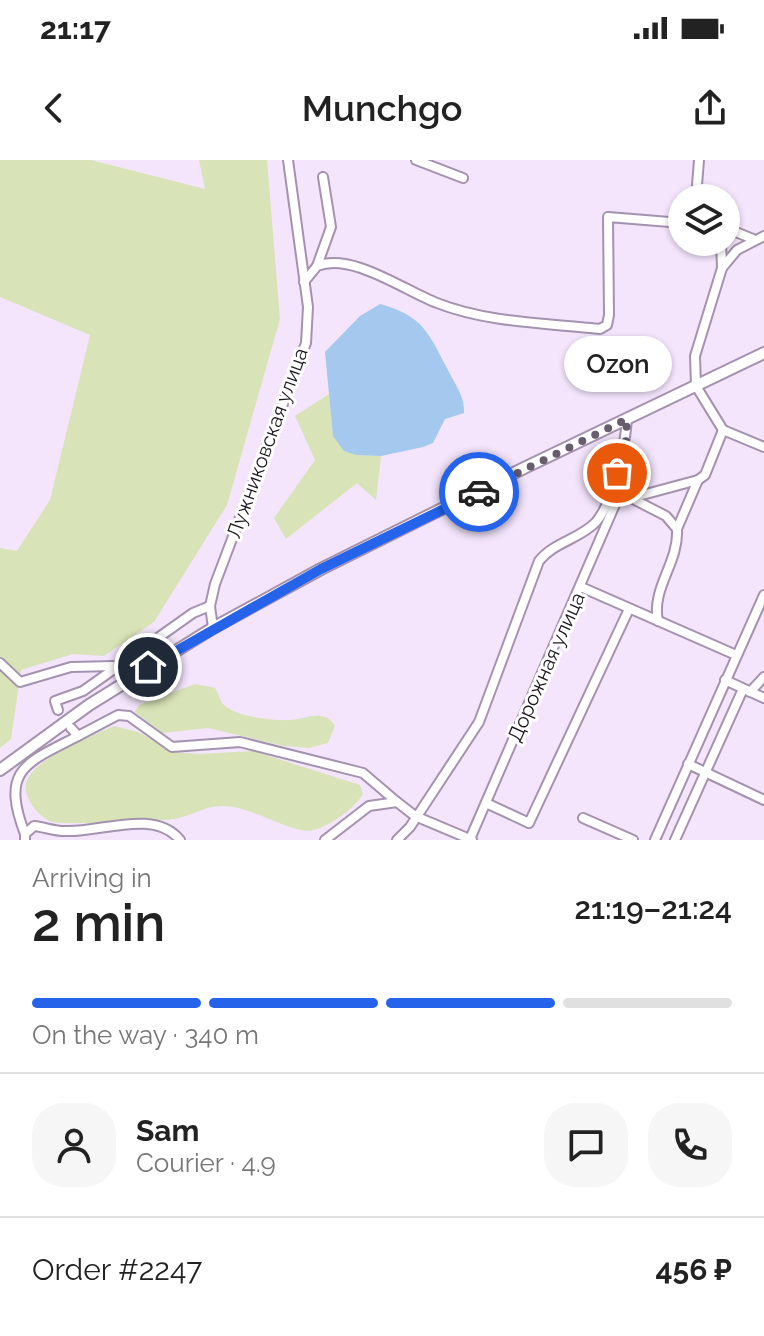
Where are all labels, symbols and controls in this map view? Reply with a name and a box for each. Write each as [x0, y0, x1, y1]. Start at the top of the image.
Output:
text: 21:17 [40, 11, 111, 46]
icon: back [32, 86, 76, 130]
icon: share [688, 86, 732, 130]
text: Munchgo [302, 87, 462, 129]
map controls [668, 184, 740, 256]
button: layers [668, 184, 740, 256]
callout: Ozon [563, 337, 671, 393]
street label: Лужниковская улица [221, 345, 313, 541]
text: Ozon [586, 349, 650, 379]
pin [583, 439, 651, 507]
icon: bag [595, 451, 639, 495]
courier [439, 452, 519, 532]
icon: car [457, 470, 501, 514]
street label: Дорожная улица [502, 589, 590, 745]
pin [114, 633, 182, 701]
icon: home [126, 645, 170, 689]
text: Arriving in [32, 863, 152, 893]
text: 21:19–21:24 [574, 891, 732, 926]
text: 2 min [32, 892, 165, 953]
text: On the way · 340 m [32, 1020, 259, 1050]
button: person [32, 1103, 116, 1187]
button: chat [544, 1103, 628, 1187]
button: phone [648, 1103, 732, 1187]
text: Sam [136, 1113, 199, 1148]
text: Courier · 4.9 [136, 1148, 276, 1178]
text: Order #2247 [32, 1252, 202, 1287]
text: 456 ₽ [655, 1252, 732, 1287]

